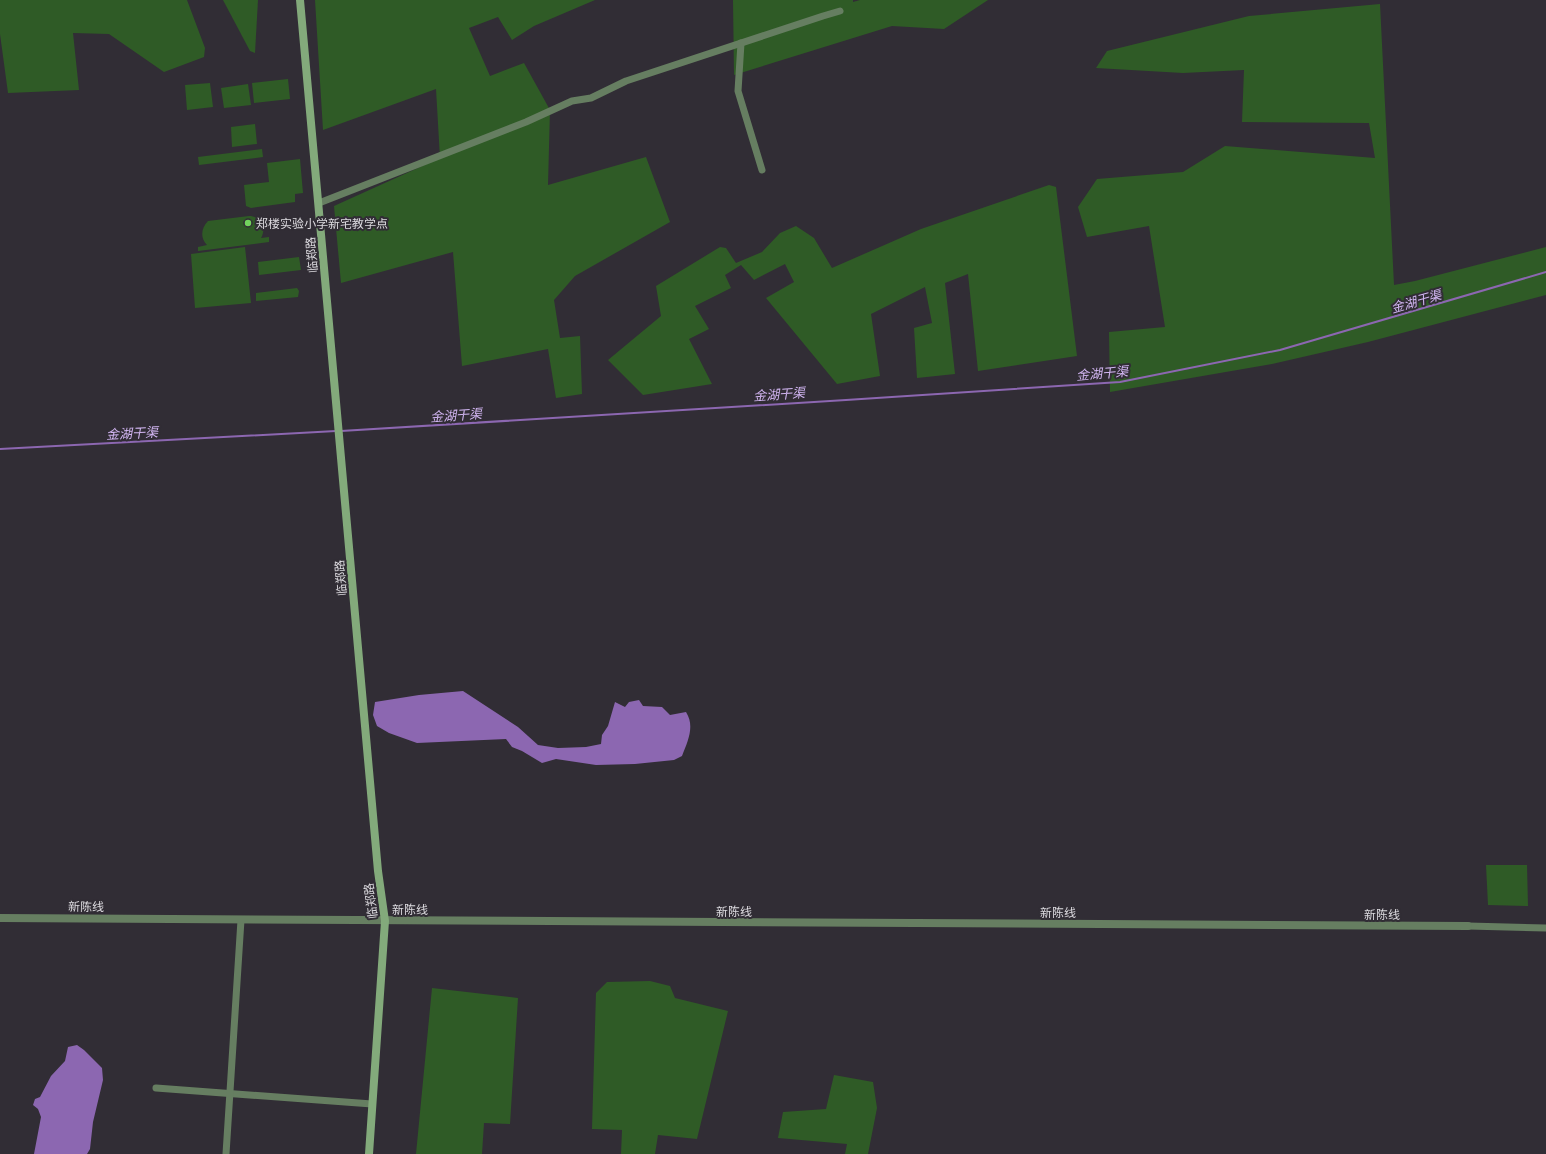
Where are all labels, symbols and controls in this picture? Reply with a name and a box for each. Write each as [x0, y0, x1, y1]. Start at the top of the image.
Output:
place label: 郑楼实验小学新宅教学点 [256, 216, 388, 230]
marker: 郑楼实验小学新宅教学点 [243, 218, 253, 228]
street label: 临郑路 [302, 236, 320, 274]
water label: 金湖干渠 [1389, 286, 1445, 316]
water label: 金湖干渠 [1075, 363, 1131, 383]
water label: 金湖干渠 [752, 384, 807, 404]
water label: 金湖干渠 [429, 405, 484, 425]
water label: 金湖干渠 [106, 424, 160, 442]
street label: 临郑路 [331, 559, 349, 597]
street label: 临郑路 [361, 882, 379, 920]
street label: 新陈线 [68, 899, 104, 913]
street label: 新陈线 [392, 902, 428, 916]
street label: 新陈线 [716, 904, 752, 918]
street label: 新陈线 [1040, 905, 1076, 919]
street label: 新陈线 [1364, 907, 1400, 921]

